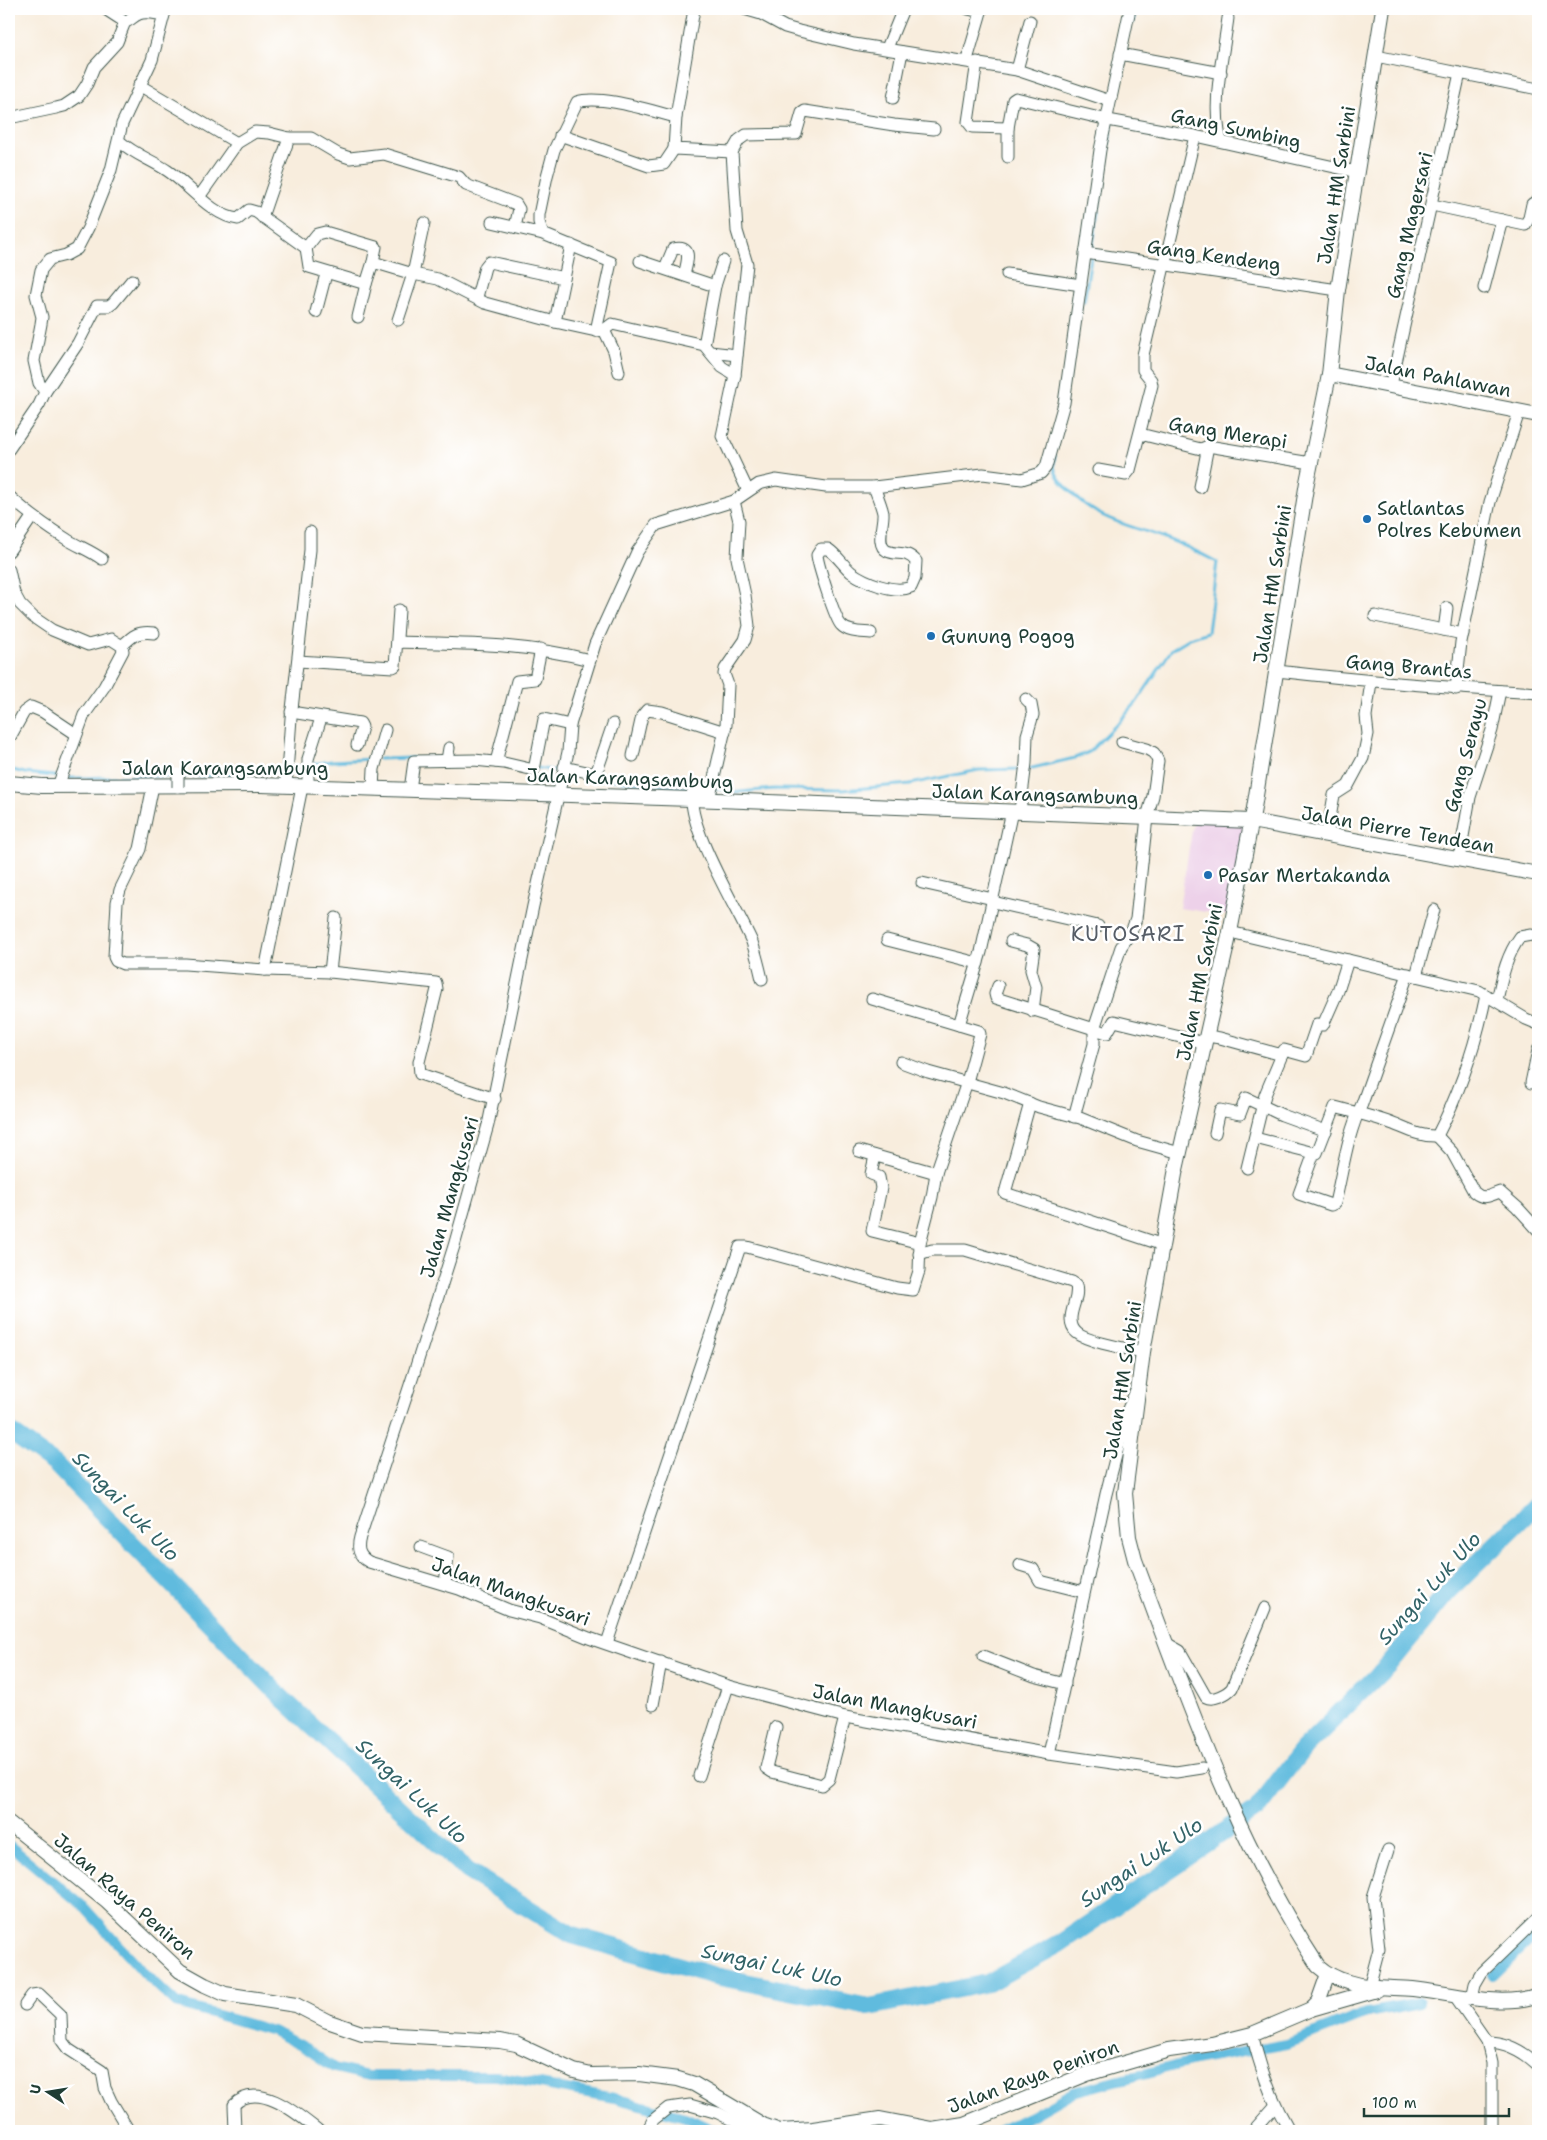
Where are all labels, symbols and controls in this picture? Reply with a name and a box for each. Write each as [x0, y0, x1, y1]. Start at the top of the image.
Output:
street label: Gang Sumbing [1169, 102, 1303, 154]
street label: Jalan HM Sarbini [1312, 104, 1361, 266]
street label: Gang Magersari [1380, 149, 1439, 301]
street label: Gang Kendeng [1145, 234, 1283, 277]
street label: Jalan Pahlawan [1363, 350, 1513, 403]
street label: Gang Merapi [1167, 411, 1289, 454]
place label: Satlantas Polres Kebumen [1377, 496, 1521, 543]
street label: Jalan HM Sarbini [1248, 503, 1297, 665]
marker: Satlantas Polres Kebumen [1361, 513, 1373, 525]
place label: Gunung Pogog [941, 624, 1075, 649]
marker: Gunung Pogog [925, 630, 937, 642]
street label: Gang Brantas [1345, 649, 1473, 684]
street label: Gang Serayu [1438, 695, 1493, 815]
street label: Jalan Karangsambung [122, 756, 328, 781]
street label: Jalan Karangsambung [526, 762, 734, 795]
street label: Jalan Karangsambung [931, 778, 1139, 811]
street label: Jalan Pierre Tendean [1299, 800, 1497, 859]
place label: Pasar Mertakanda [1218, 863, 1390, 888]
marker: Pasar Mertakanda [1202, 869, 1214, 881]
street label: Jalan HM Sarbini [1171, 901, 1228, 1063]
district label: KUTOSARI [1071, 920, 1185, 948]
street label: Jalan Mangkusari [414, 1113, 485, 1281]
street label: Jalan HM Sarbini [1098, 1299, 1147, 1461]
water label: Sungai Luk Ulo [67, 1445, 185, 1567]
water label: Sungai Luk Ulo [1371, 1526, 1487, 1650]
street label: Jalan Mangkusari [428, 1551, 594, 1632]
street label: Jalan Mangkusari [810, 1678, 979, 1735]
water label: Sungai Luk Ulo [351, 1733, 473, 1849]
water label: Sungai Luk Ulo [1074, 1811, 1208, 1913]
street label: Jalan Raya Peniron [48, 1828, 201, 1965]
water label: Sungai Luk Ulo [699, 1937, 845, 1993]
street label: Jalan Raya Peniron [944, 2034, 1122, 2119]
north arrow [22, 2068, 72, 2118]
text: U [25, 2083, 45, 2096]
scale bar [1364, 2085, 1510, 2117]
text: 100 m [1372, 2093, 1417, 2113]

